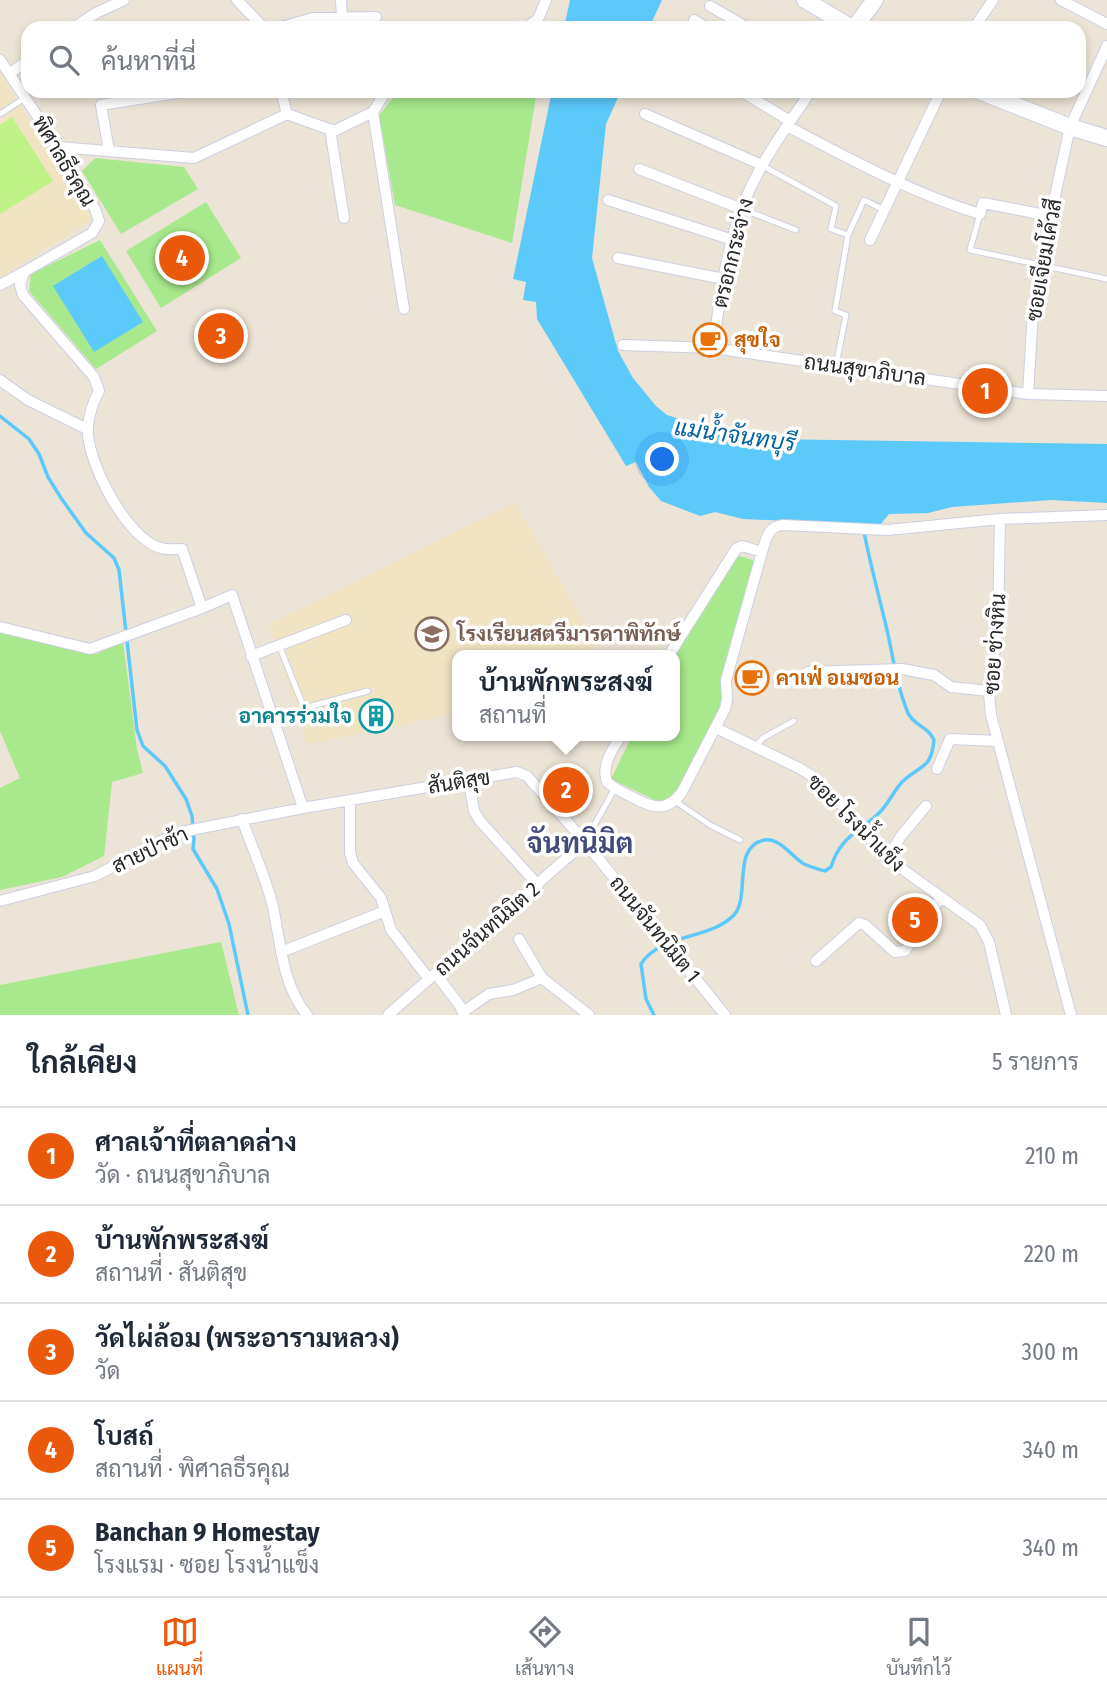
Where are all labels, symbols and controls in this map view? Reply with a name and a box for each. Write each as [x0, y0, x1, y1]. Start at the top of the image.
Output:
search box [21, 21, 1086, 98]
icon: search [45, 41, 83, 79]
text: ค้นหาที่นี่ [101, 46, 196, 77]
street label: พิศาลธีรคุณ [26, 111, 101, 212]
street label: ตรอกกระจ่าง [707, 195, 759, 311]
street label: ซอยเจียมโค้วสี [1020, 197, 1068, 323]
pin: 4 [159, 232, 205, 284]
pin: 3 [198, 310, 244, 362]
cafe icon: สุขใจ [691, 321, 729, 359]
place label: สุขใจ [734, 326, 781, 355]
street label: ถนนสุขาภิบาล [802, 349, 928, 392]
pin: 1 [962, 365, 1008, 417]
water label: แม่น้ำจันทบุรี [672, 407, 800, 460]
your location [645, 442, 679, 476]
street label: ซอย ช่างหิน [978, 593, 1012, 695]
school or university icon: โรงเรียนสตรีมารดาพิทักษ์ [413, 615, 451, 653]
place label: โรงเรียนสตรีมารดาพิทักษ์ [455, 620, 682, 647]
popup [452, 650, 680, 741]
cafe icon: คาเฟ่ อเมซอน [733, 659, 771, 697]
place label: คาเฟ่ อเมซอน [776, 665, 900, 691]
text: บ้านพักพระสงฆ์ [479, 667, 653, 698]
building icon: อาคารร่วมใจ [357, 697, 395, 735]
text: สถานที่ [479, 701, 547, 729]
place label: อาคารร่วมใจ [239, 702, 352, 729]
street label: สันติสุข [426, 764, 492, 801]
pin: 2 [543, 764, 589, 816]
street label: ซอย โรงน้ำแข็ง [802, 765, 914, 877]
street label: สายป่าช้า [108, 821, 192, 879]
district label: จันทนิมิต [527, 825, 633, 860]
street label: ถนนจันทนิมิต 1 [604, 870, 706, 988]
street label: ถนนจันทนิมิต 2 [429, 876, 545, 982]
pin: 5 [892, 894, 938, 946]
text: ใกล้เคียง [28, 1045, 137, 1081]
text: 5 รายการ [992, 1048, 1079, 1076]
text: ศาลเจ้าที่ตลาดล่าง [95, 1127, 297, 1158]
text: 1 [46, 1142, 56, 1170]
text: 210 m [1025, 1142, 1079, 1170]
text: วัด · ถนนสุขาภิบาล [95, 1161, 270, 1189]
text: บ้านพักพระสงฆ์ [95, 1225, 269, 1256]
text: 2 [46, 1240, 56, 1268]
text: 220 m [1024, 1240, 1079, 1268]
text: สถานที่ · สันติสุข [95, 1259, 247, 1287]
text: วัดไผ่ล้อม (พระอารามหลวง) [95, 1323, 399, 1354]
text: 3 [46, 1338, 56, 1366]
text: 300 m [1022, 1338, 1079, 1366]
text: วัด [95, 1357, 120, 1385]
text: โบสถ์ [95, 1421, 154, 1452]
text: 4 [45, 1436, 57, 1464]
text: 340 m [1023, 1436, 1079, 1464]
text: สถานที่ · พิศาลธีรคุณ [95, 1455, 290, 1483]
text: Banchan 9 Homestay [95, 1517, 320, 1548]
text: 5 [45, 1534, 57, 1562]
text: 340 m [1023, 1534, 1079, 1562]
text: โรงแรม · ซอย โรงน้ำแข็ง [95, 1551, 319, 1579]
tab: แผนที่ [156, 1613, 203, 1680]
tab: เส้นทาง [515, 1613, 574, 1680]
tab: บันทึกไว้ [886, 1613, 951, 1680]

